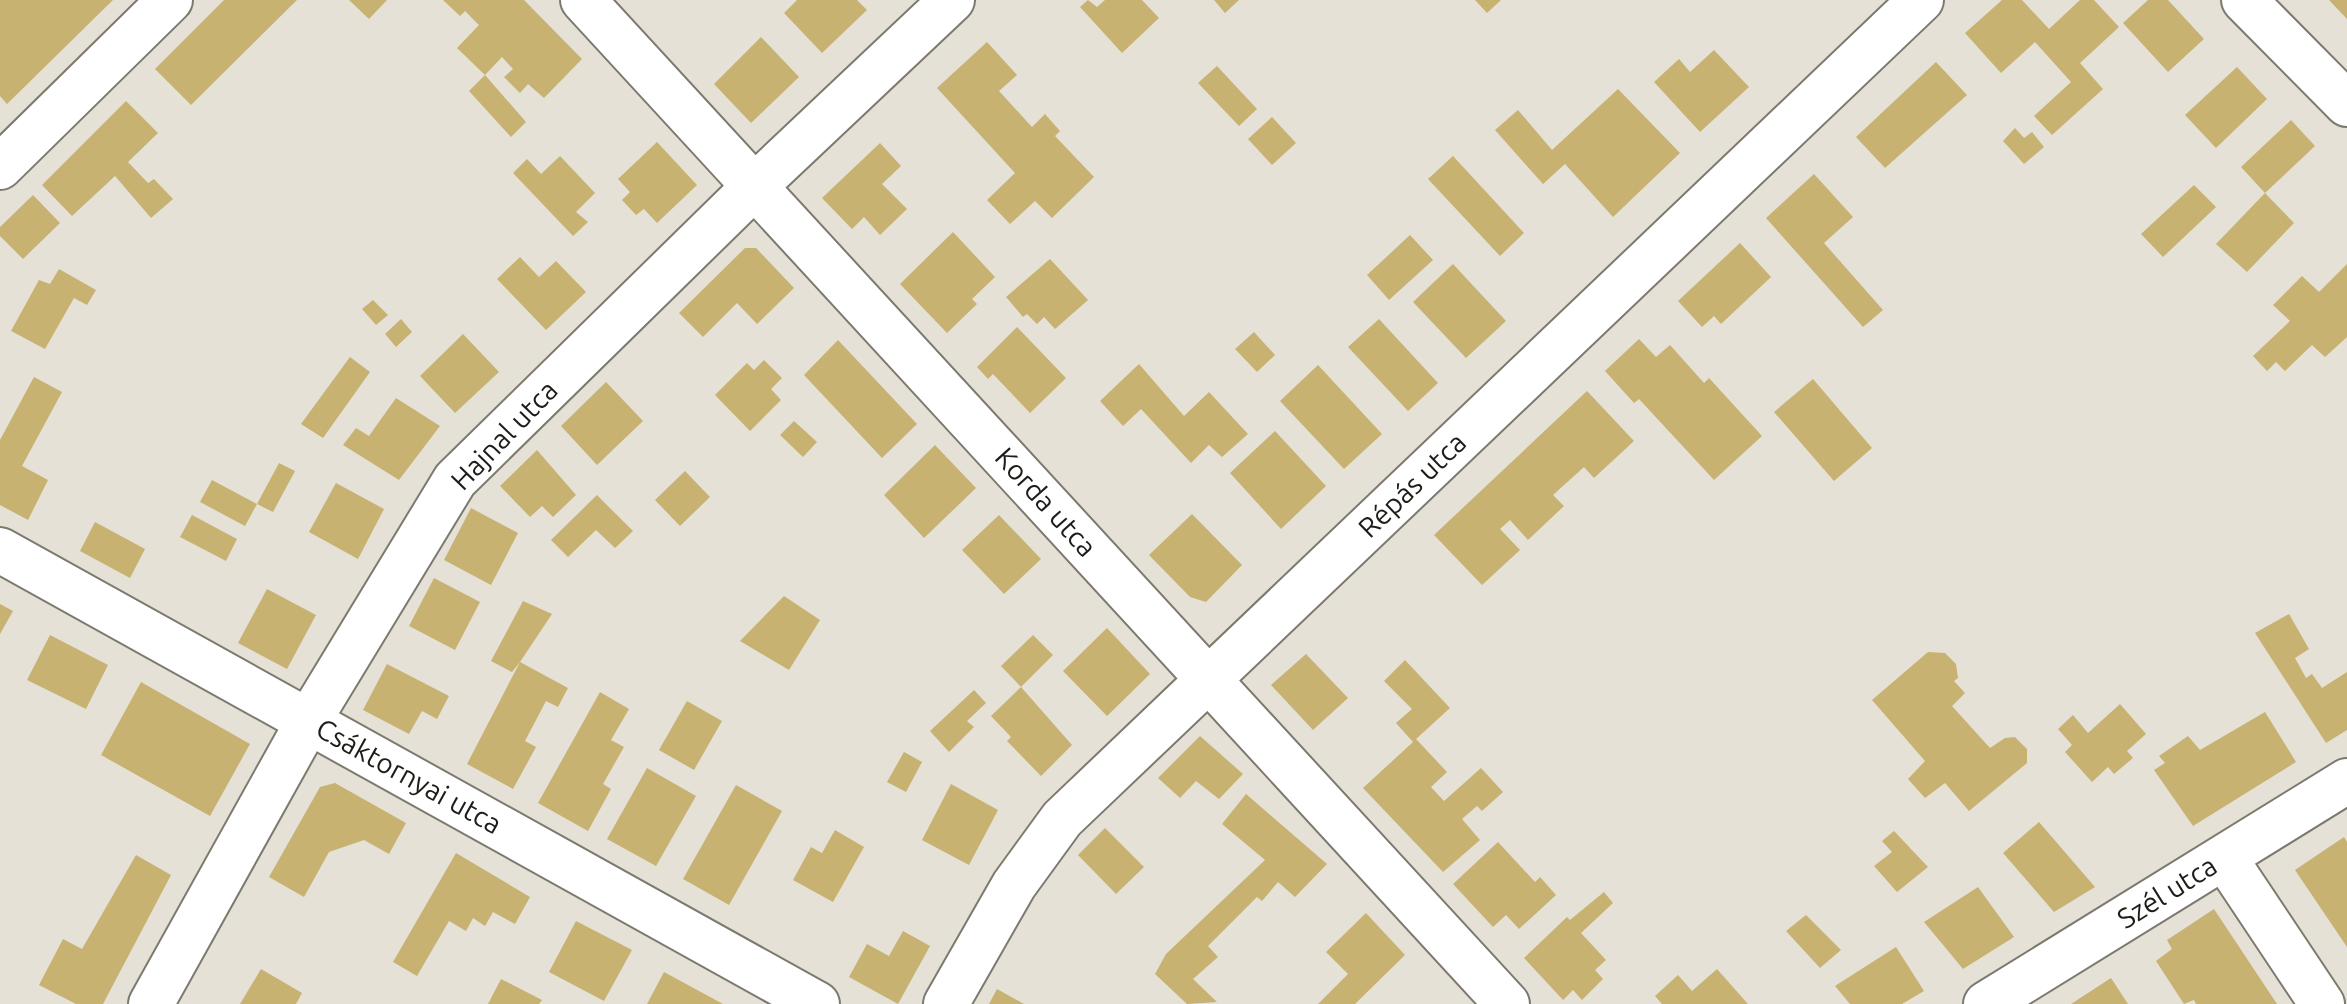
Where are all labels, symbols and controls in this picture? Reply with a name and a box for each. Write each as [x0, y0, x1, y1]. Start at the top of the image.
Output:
street label: Hajnal utca [444, 374, 563, 495]
street label: Répás utca [1352, 426, 1471, 543]
street label: Korda utca [990, 441, 1103, 562]
street label: Csáktornyai utca [311, 712, 507, 839]
street label: Szél utca [2112, 849, 2222, 934]

